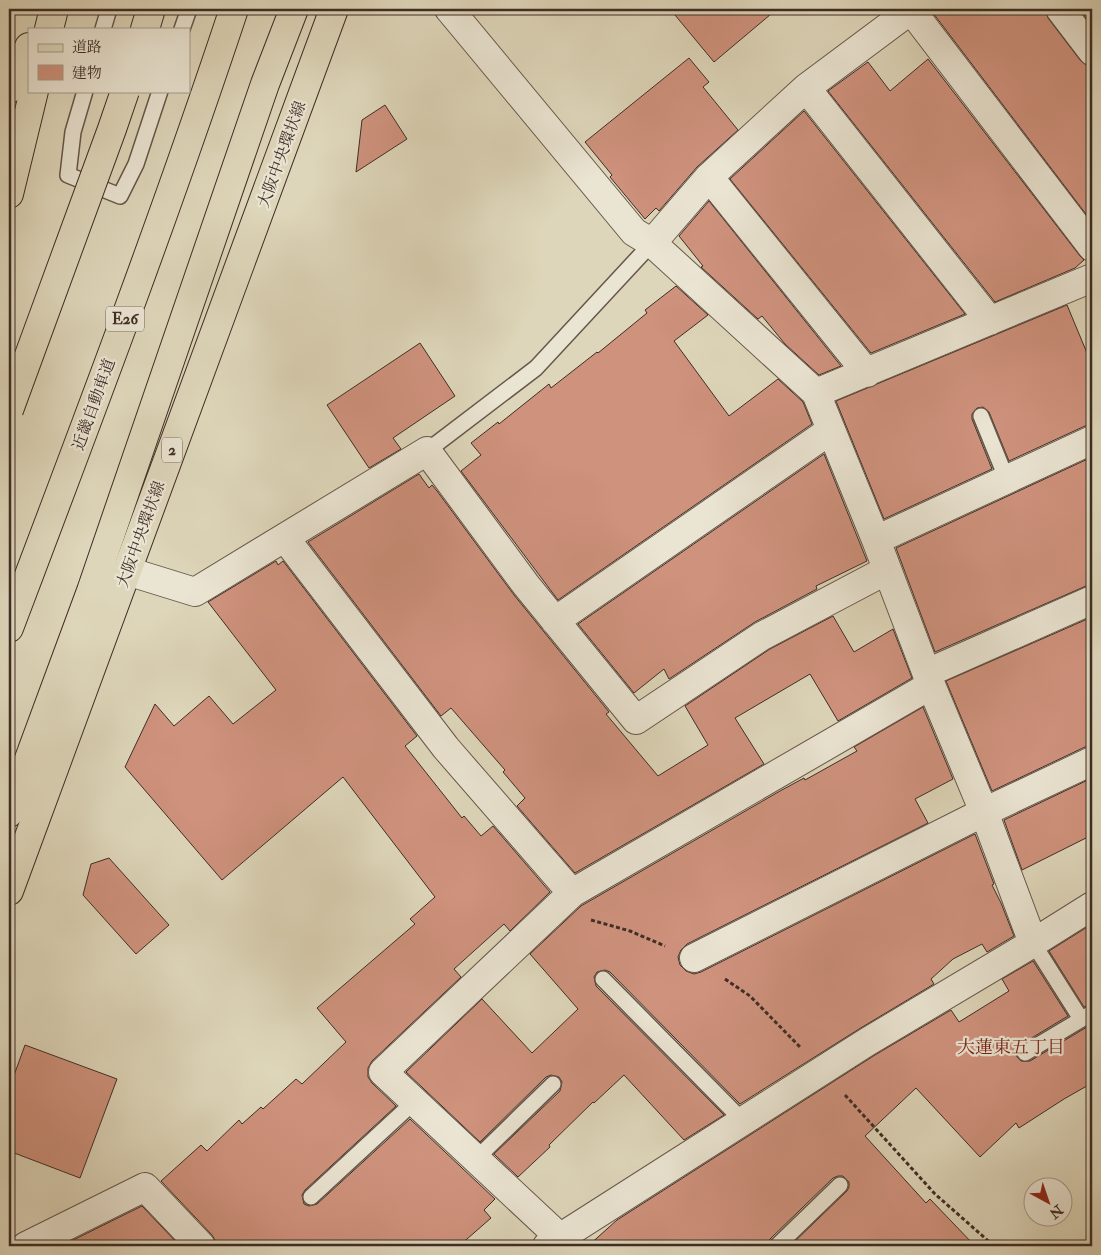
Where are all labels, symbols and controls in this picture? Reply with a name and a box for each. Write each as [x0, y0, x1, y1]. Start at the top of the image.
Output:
legend [28, 28, 190, 92]
text: 道路 [72, 38, 102, 57]
text: 建物 [72, 64, 102, 83]
street label: 大阪中央環状線 [253, 98, 310, 210]
road number: E26 [106, 306, 144, 332]
street label: 近畿自動車道 [68, 356, 120, 453]
road number: 2 [162, 438, 182, 462]
street label: 大阪中央環状線 [112, 478, 169, 590]
district label: 大蓮東五丁目 [957, 1036, 1065, 1059]
north arrow [1024, 1178, 1074, 1228]
text: N [1045, 1200, 1067, 1222]

